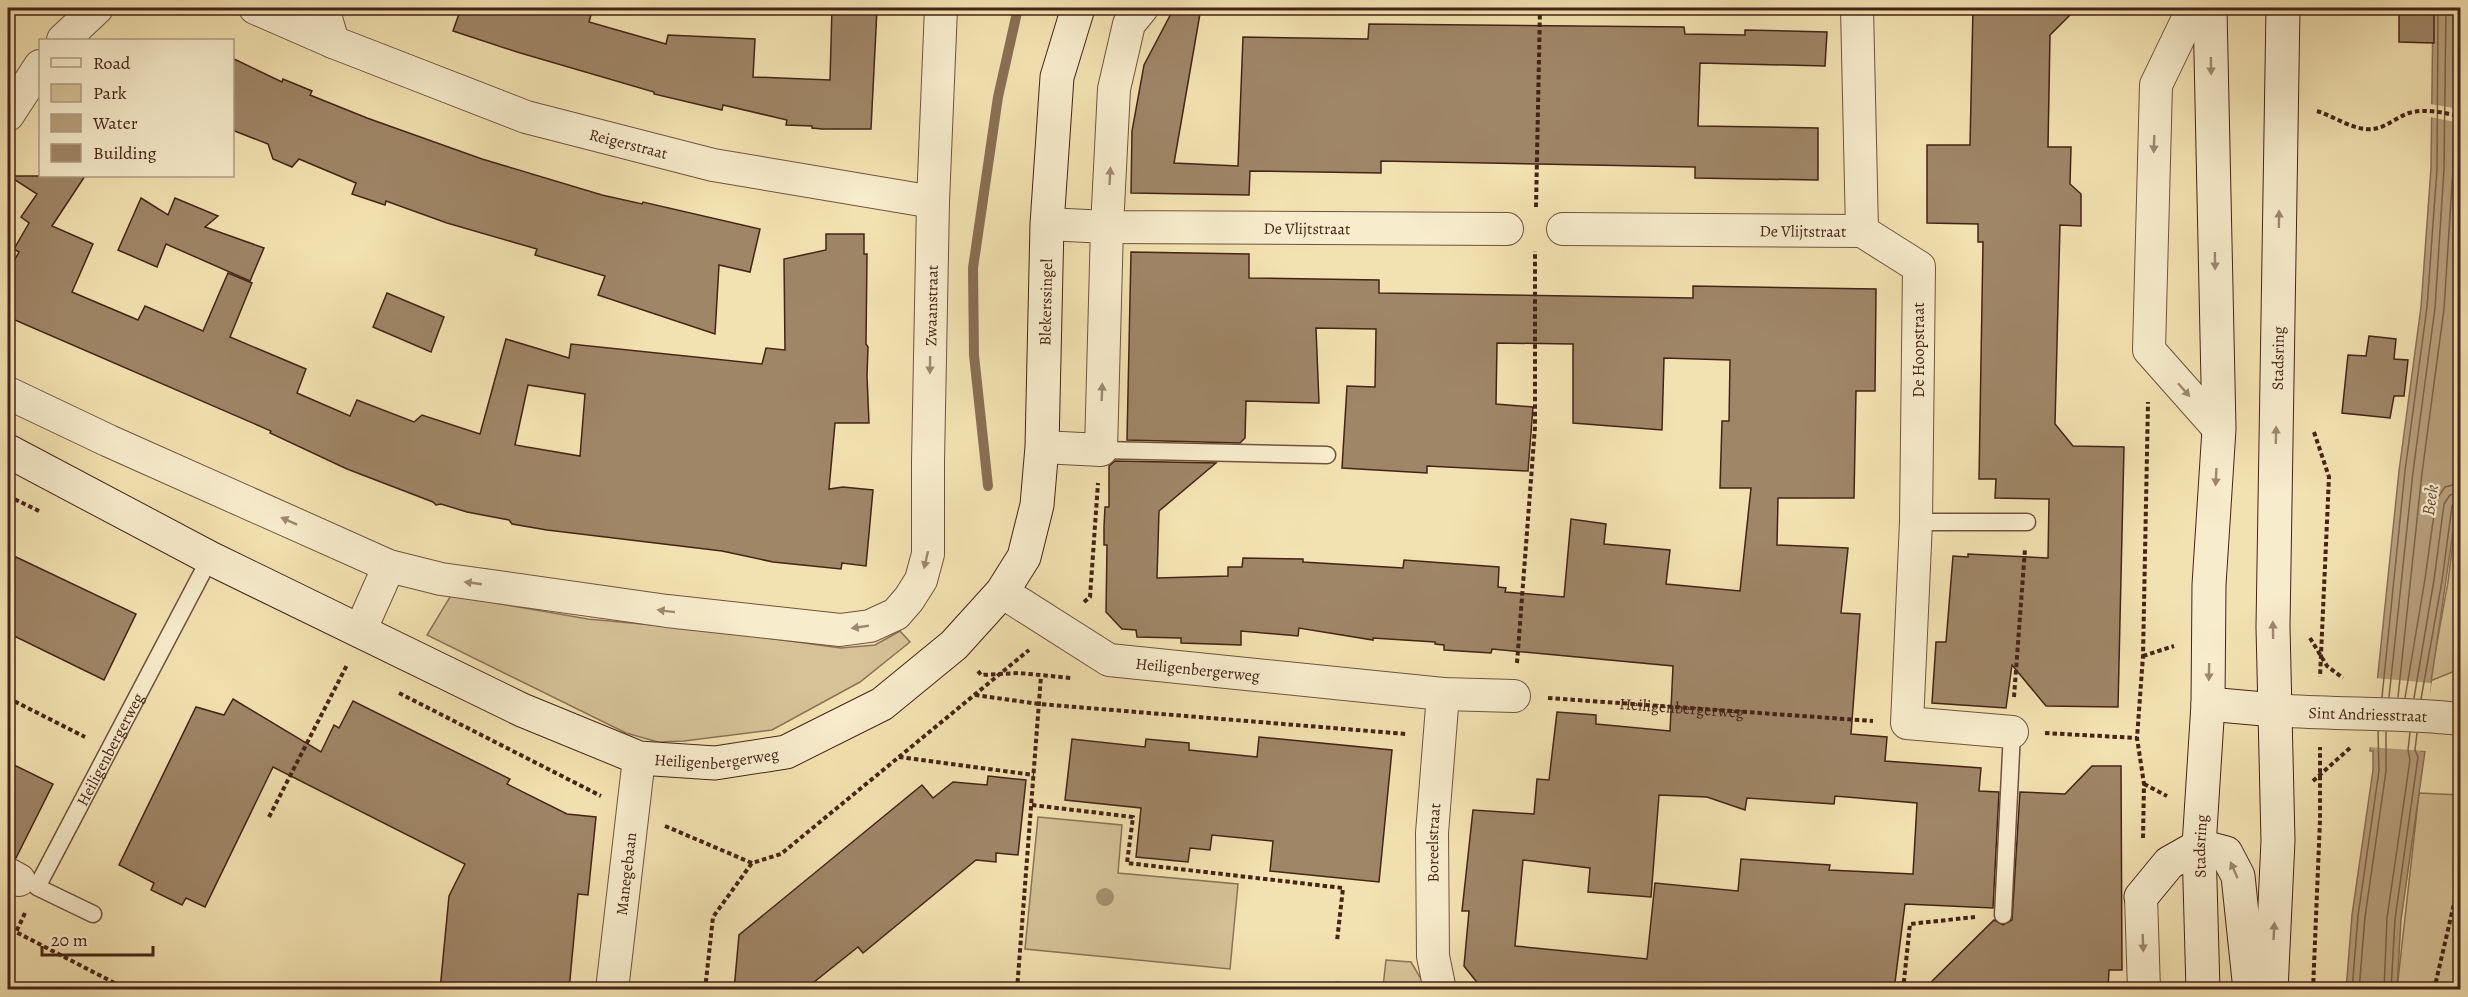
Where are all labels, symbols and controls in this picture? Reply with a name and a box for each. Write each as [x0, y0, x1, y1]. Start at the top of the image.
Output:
legend [39, 39, 234, 177]
text: Road [93, 51, 131, 75]
one-way arrow [2206, 56, 2216, 75]
text: Park [93, 81, 127, 105]
text: Water [92, 111, 138, 135]
street label: Reigerstraat [587, 124, 670, 165]
one-way arrow [2149, 134, 2159, 153]
text: Building [93, 141, 157, 165]
one-way arrow [1105, 166, 1114, 185]
one-way arrow [2274, 210, 2284, 229]
street label: De Vlijtstraat [1263, 218, 1350, 240]
street label: De Vlijtstraat [1760, 220, 1846, 243]
one-way arrow [2210, 251, 2220, 270]
street label: Blekerssingel [1034, 258, 1058, 346]
street label: Zwaanstraat [920, 265, 944, 346]
street label: De Hoopstraat [1908, 302, 1930, 398]
street label: Stadsring [2267, 326, 2290, 390]
one-way arrow [925, 356, 935, 375]
one-way arrow [1098, 382, 1107, 401]
one-way arrow [2177, 382, 2190, 397]
one-way arrow [2271, 426, 2281, 445]
one-way arrow [2211, 467, 2220, 486]
water label: Beek [2416, 483, 2444, 517]
one-way arrow [281, 517, 298, 526]
one-way arrow [921, 551, 930, 570]
one-way arrow [463, 579, 482, 588]
one-way arrow [656, 606, 675, 616]
one-way arrow [2268, 621, 2278, 640]
one-way arrow [850, 623, 869, 632]
street label: Heiligenbergerweg [1134, 653, 1261, 687]
one-way arrow [2204, 662, 2213, 681]
street label: Heiligenbergerweg [72, 689, 149, 810]
street label: Heiligenbergerweg [1618, 693, 1745, 724]
street label: Sint Andriesstraat [2308, 702, 2428, 728]
street label: Heiligenbergerweg [654, 743, 780, 775]
street label: Boreelstraat [1422, 802, 1446, 883]
street label: Stadsring [2189, 814, 2213, 878]
street label: Manegebaan [611, 831, 642, 917]
one-way arrow [2230, 861, 2239, 878]
scale bar [42, 919, 153, 957]
one-way arrow [2269, 922, 2278, 941]
text: 20 m [51, 928, 88, 952]
one-way arrow [2138, 934, 2147, 953]

